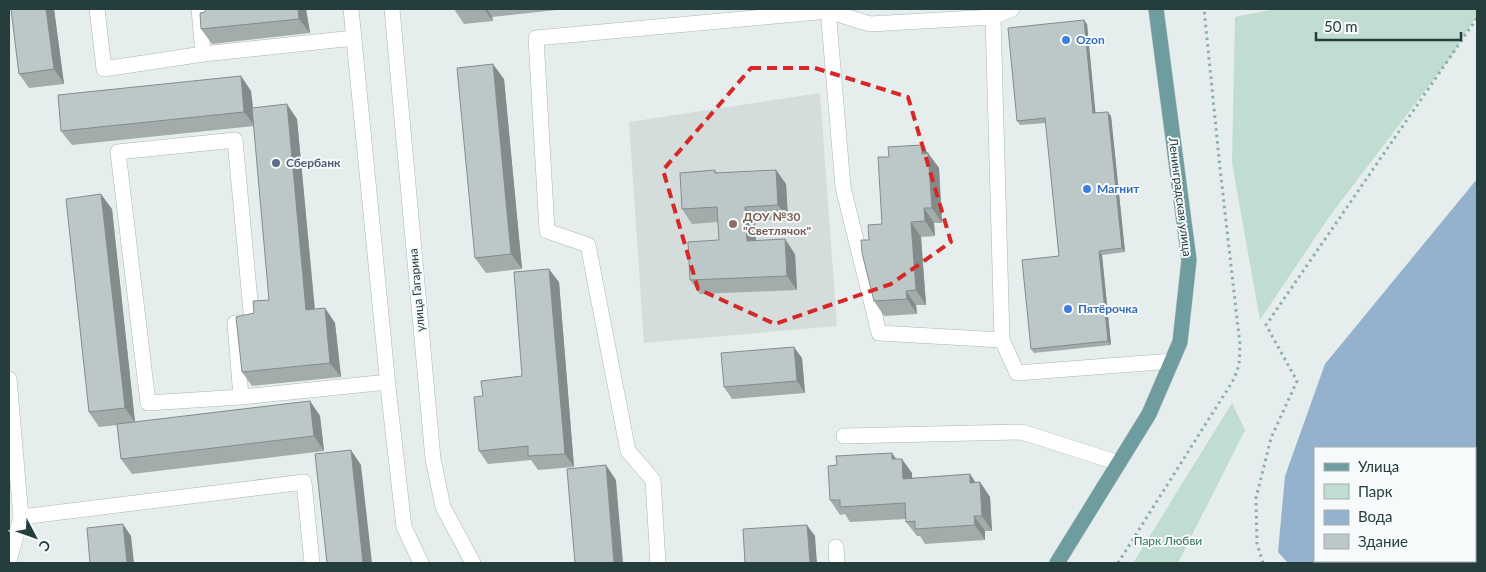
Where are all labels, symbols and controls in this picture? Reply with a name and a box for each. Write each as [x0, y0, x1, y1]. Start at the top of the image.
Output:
scale bar [1316, 10, 1461, 42]
text: 50 m [1324, 17, 1358, 35]
place label: Ozon [1076, 32, 1105, 47]
marker: Ozon [1060, 34, 1072, 46]
street label: Ленинградская улица [1166, 136, 1195, 257]
place label: Сбербанк [286, 155, 341, 170]
marker: Сбербанк [270, 157, 282, 169]
place label: Магнит [1097, 181, 1140, 196]
marker: Магнит [1081, 183, 1093, 195]
place label: ДОУ №30 "Светлячок" [743, 209, 812, 238]
marker: ДОУ №30 "Светлячок" [727, 218, 739, 230]
street label: улица Гагарина [405, 248, 428, 332]
place label: Пятёрочка [1078, 301, 1138, 316]
marker: Пятёрочка [1062, 303, 1074, 315]
legend [1314, 447, 1476, 562]
text: Улица [1358, 457, 1399, 475]
text: Парк [1358, 482, 1393, 500]
text: Вода [1358, 507, 1393, 525]
north arrow [10, 512, 60, 562]
text: Здание [1358, 532, 1408, 550]
park label: Парк Любви [1134, 533, 1202, 548]
text: С [35, 537, 55, 555]

